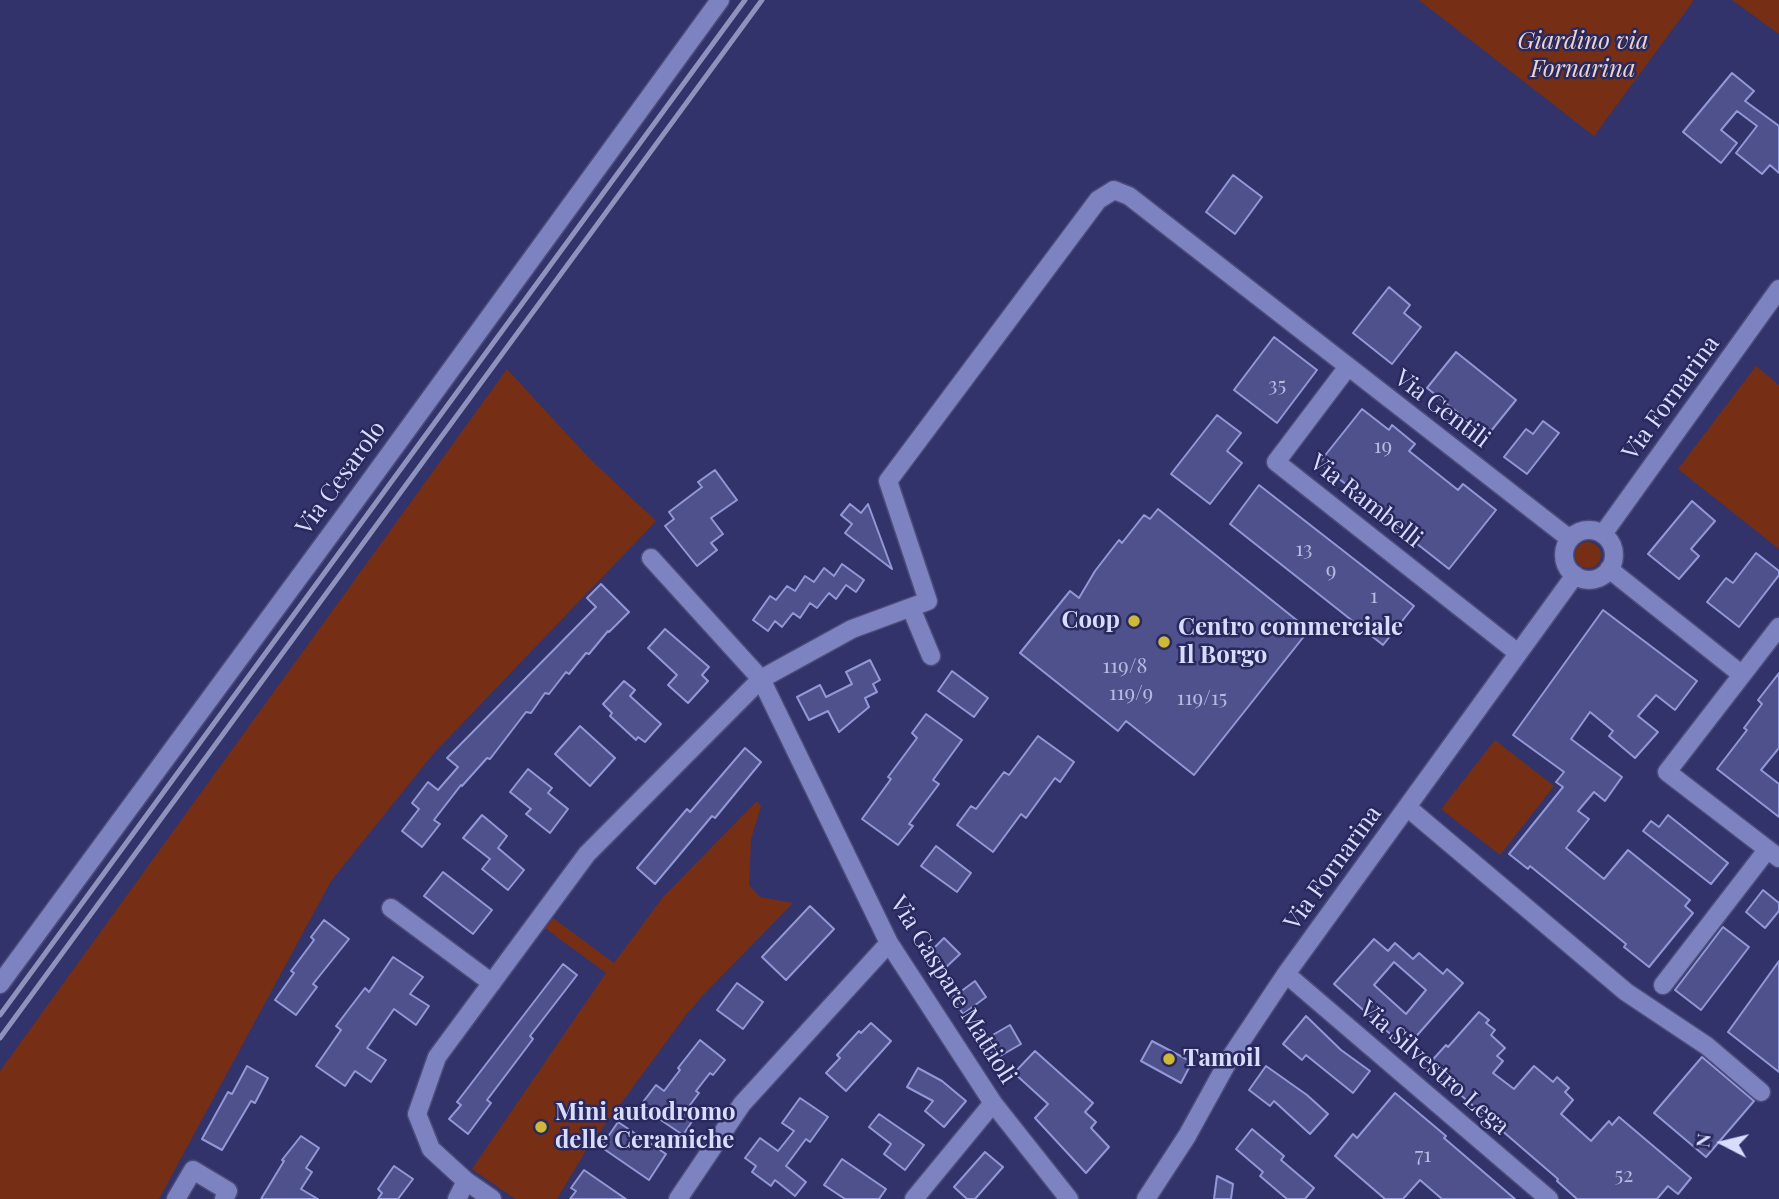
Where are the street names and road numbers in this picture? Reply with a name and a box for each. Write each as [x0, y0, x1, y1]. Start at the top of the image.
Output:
street label: Via Fornarina [1616, 330, 1726, 466]
street label: Via Gentili [1389, 364, 1495, 454]
street label: Via Cesarolo [290, 415, 392, 541]
street label: Via Rambelli [1304, 448, 1428, 554]
street label: Via Fornarina [1278, 800, 1388, 936]
street label: Via Gaspare Mattioli [884, 891, 1022, 1089]
street label: Via Silvestro Lega [1353, 995, 1515, 1141]

